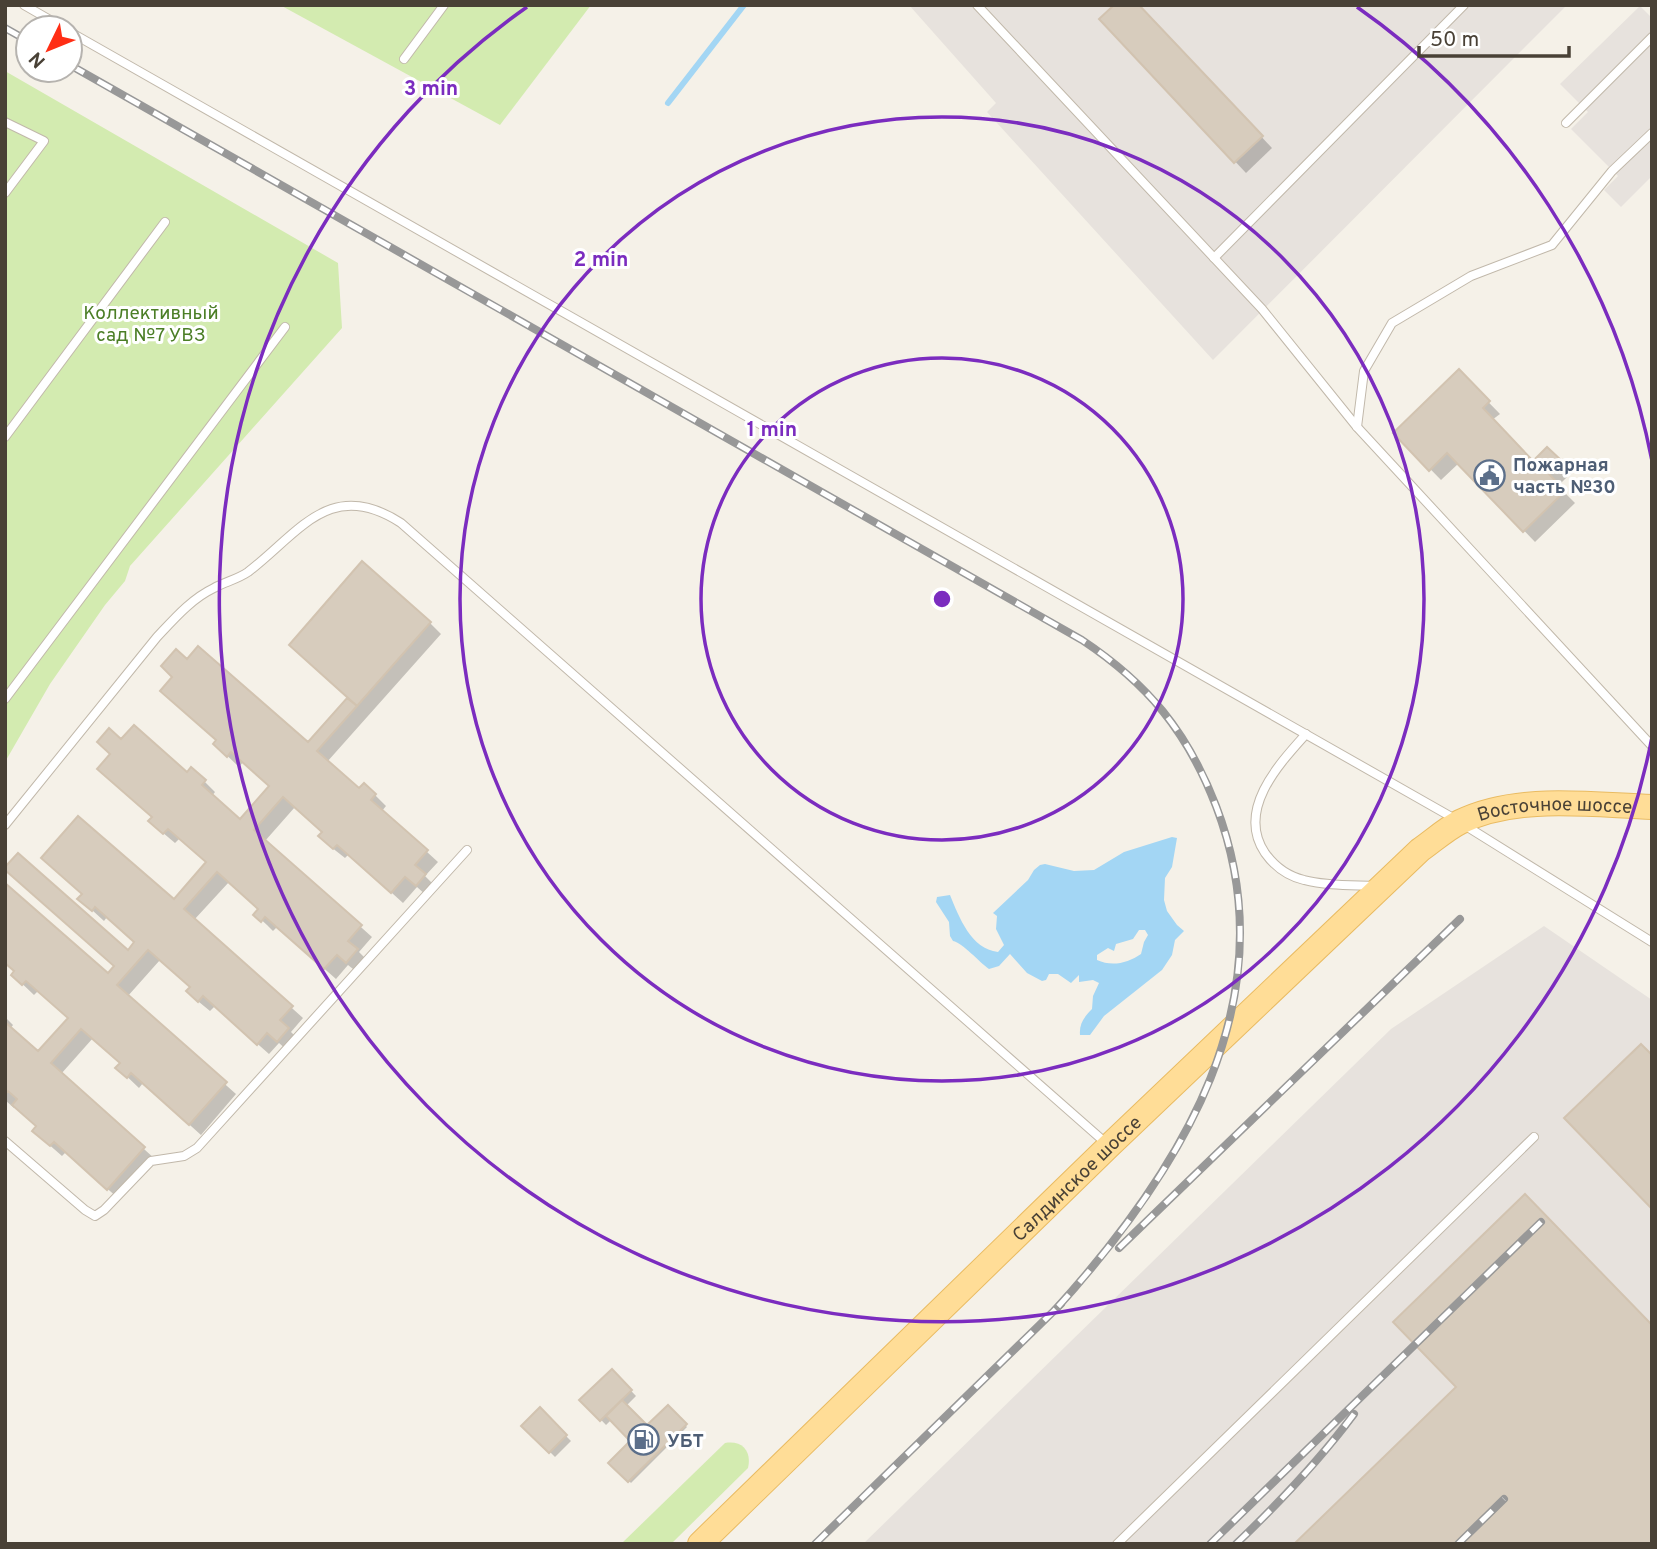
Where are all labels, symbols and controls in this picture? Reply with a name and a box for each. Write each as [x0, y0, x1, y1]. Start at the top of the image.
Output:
north arrow [14, 14, 84, 84]
scale bar [1419, 14, 1570, 58]
text: 50 m [1430, 27, 1479, 54]
text: N [25, 46, 51, 72]
text: 3 min [404, 76, 458, 103]
text: 2 min [574, 247, 628, 274]
park label: Коллективный сад №7 УВЗ [83, 302, 219, 348]
text: 1 min [747, 417, 797, 444]
place label: Пожарная часть №30 [1513, 454, 1616, 500]
public building icon: Пожарная часть №30 [1473, 458, 1507, 492]
centre of rings [930, 587, 954, 611]
street label: Восточное шоссе [1475, 793, 1633, 828]
street label: Салдинское шоссе [1008, 1111, 1147, 1248]
fuel station icon: УБТ [627, 1423, 661, 1457]
place label: УБТ [667, 1430, 704, 1454]

